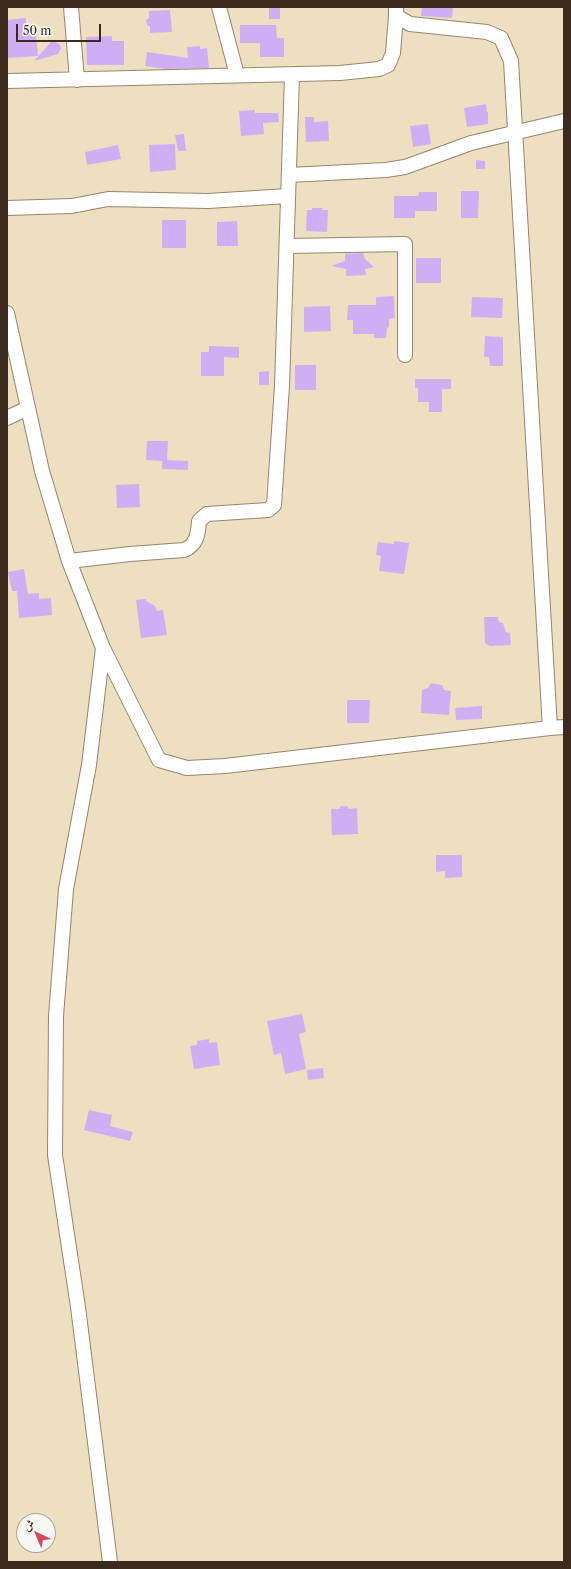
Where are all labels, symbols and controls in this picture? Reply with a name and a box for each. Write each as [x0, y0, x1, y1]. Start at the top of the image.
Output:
scale bar [18, 16, 103, 42]
text: 50 m [23, 23, 52, 38]
north arrow [16, 1513, 56, 1553]
text: ش [20, 1516, 37, 1534]

